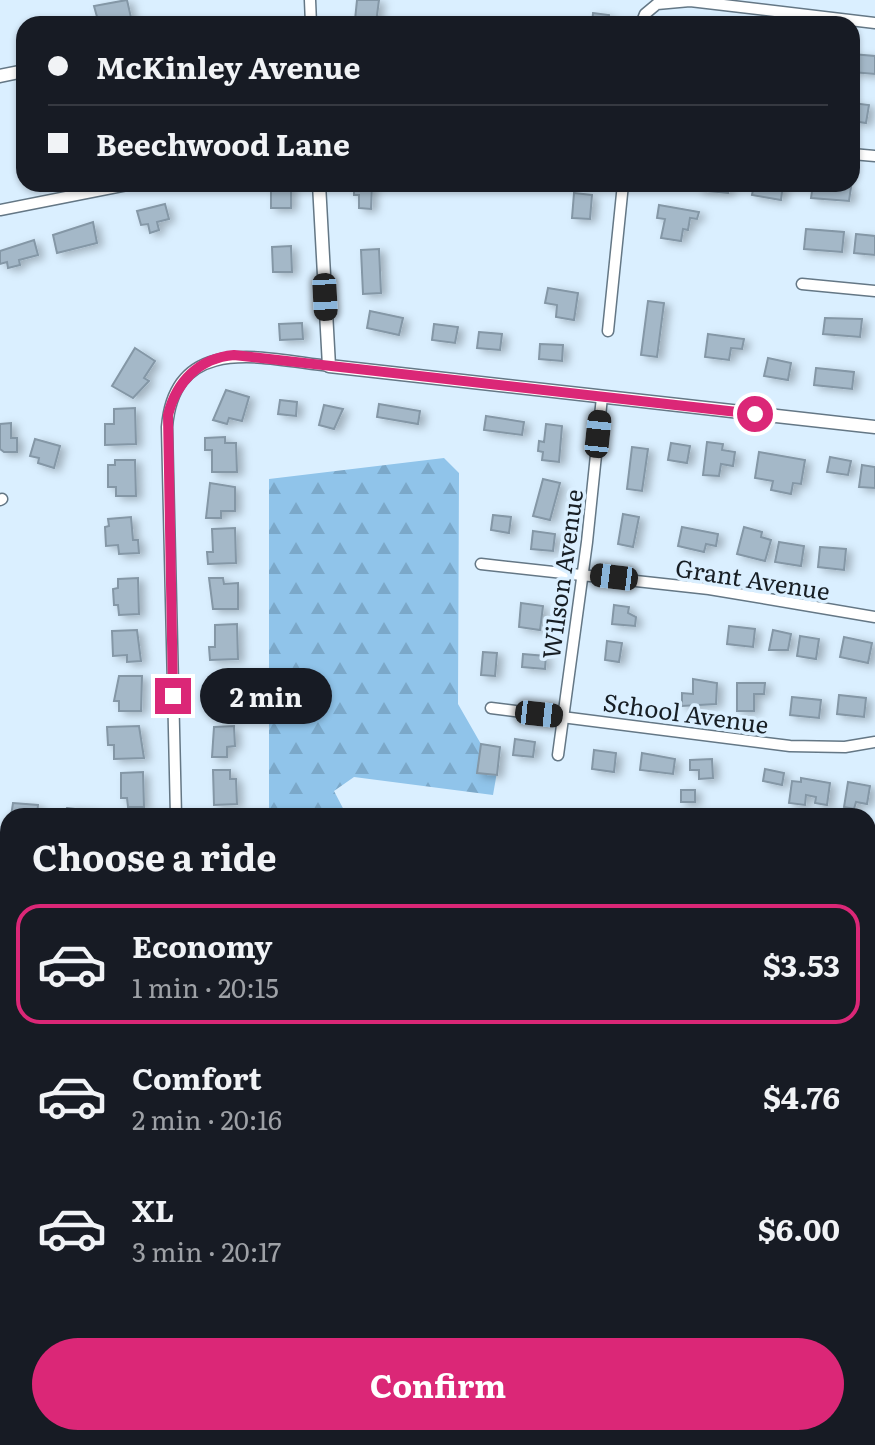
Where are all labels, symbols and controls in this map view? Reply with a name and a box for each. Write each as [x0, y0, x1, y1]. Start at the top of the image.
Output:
text: McKinley Avenue [96, 44, 360, 88]
text: Beechwood Lane [96, 121, 350, 165]
car [312, 272, 338, 322]
route start [737, 396, 773, 432]
car [584, 409, 612, 459]
street label: Wilson Avenue [532, 487, 590, 661]
street label: Grant Avenue [673, 549, 833, 607]
car [589, 562, 639, 592]
callout: 2 min [201, 668, 333, 724]
text: 2 min [230, 676, 302, 715]
route end [155, 678, 191, 714]
street label: School Avenue [601, 683, 771, 741]
car [514, 700, 564, 728]
text: Choose a ride [32, 829, 277, 882]
text: Economy [132, 923, 272, 967]
icon: car [36, 928, 108, 1000]
text: $3.53 [763, 942, 840, 986]
text: 1 min · 20:15 [132, 967, 279, 1006]
text: Comfort [132, 1055, 262, 1099]
icon: car [36, 1060, 108, 1132]
text: $4.76 [763, 1074, 840, 1118]
text: 2 min · 20:16 [132, 1099, 282, 1138]
text: XL [132, 1187, 174, 1231]
icon: car [36, 1192, 108, 1264]
text: $6.00 [758, 1206, 840, 1250]
text: 3 min · 20:17 [132, 1231, 281, 1270]
button: Confirm [32, 1338, 844, 1430]

